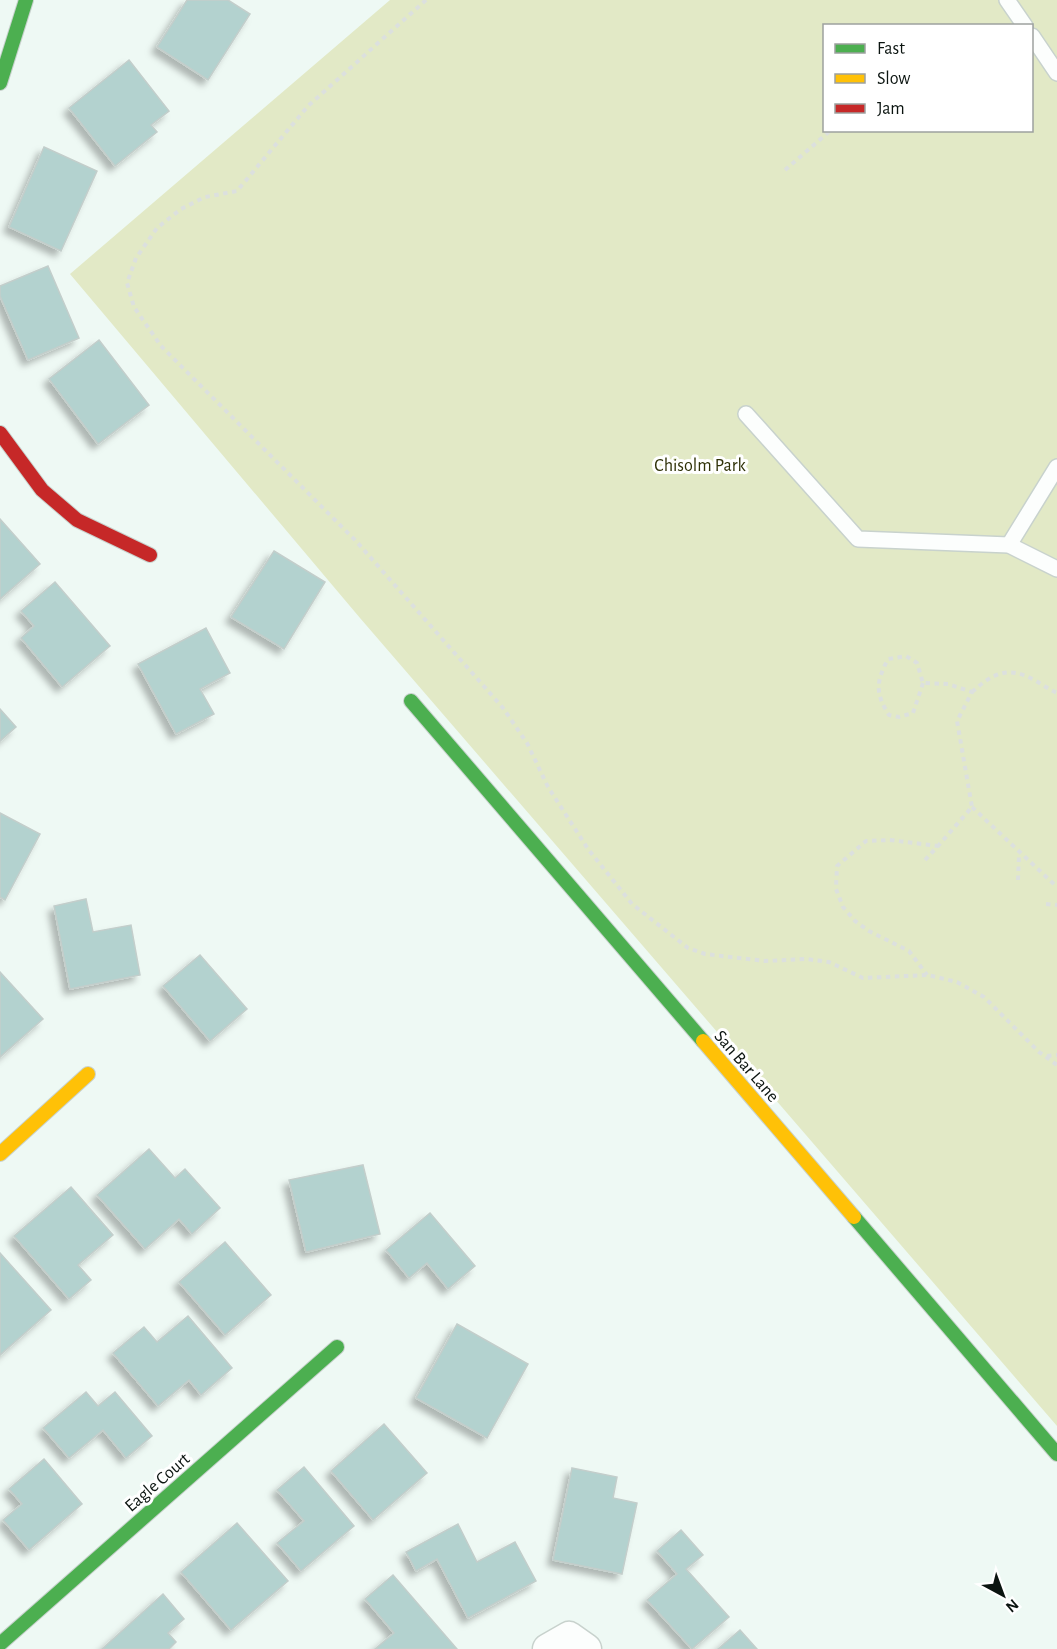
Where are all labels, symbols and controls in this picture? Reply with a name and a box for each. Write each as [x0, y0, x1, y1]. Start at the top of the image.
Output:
legend [823, 24, 1033, 132]
text: Fast [877, 40, 905, 58]
text: Slow [877, 70, 910, 88]
text: Jam [877, 100, 905, 118]
park label: Chisolm Park [654, 457, 747, 475]
street label: San Bar Lane [710, 1027, 782, 1106]
street label: Eagle Court [122, 1450, 194, 1516]
north arrow [973, 1565, 1033, 1625]
text: N [1003, 1596, 1022, 1615]

